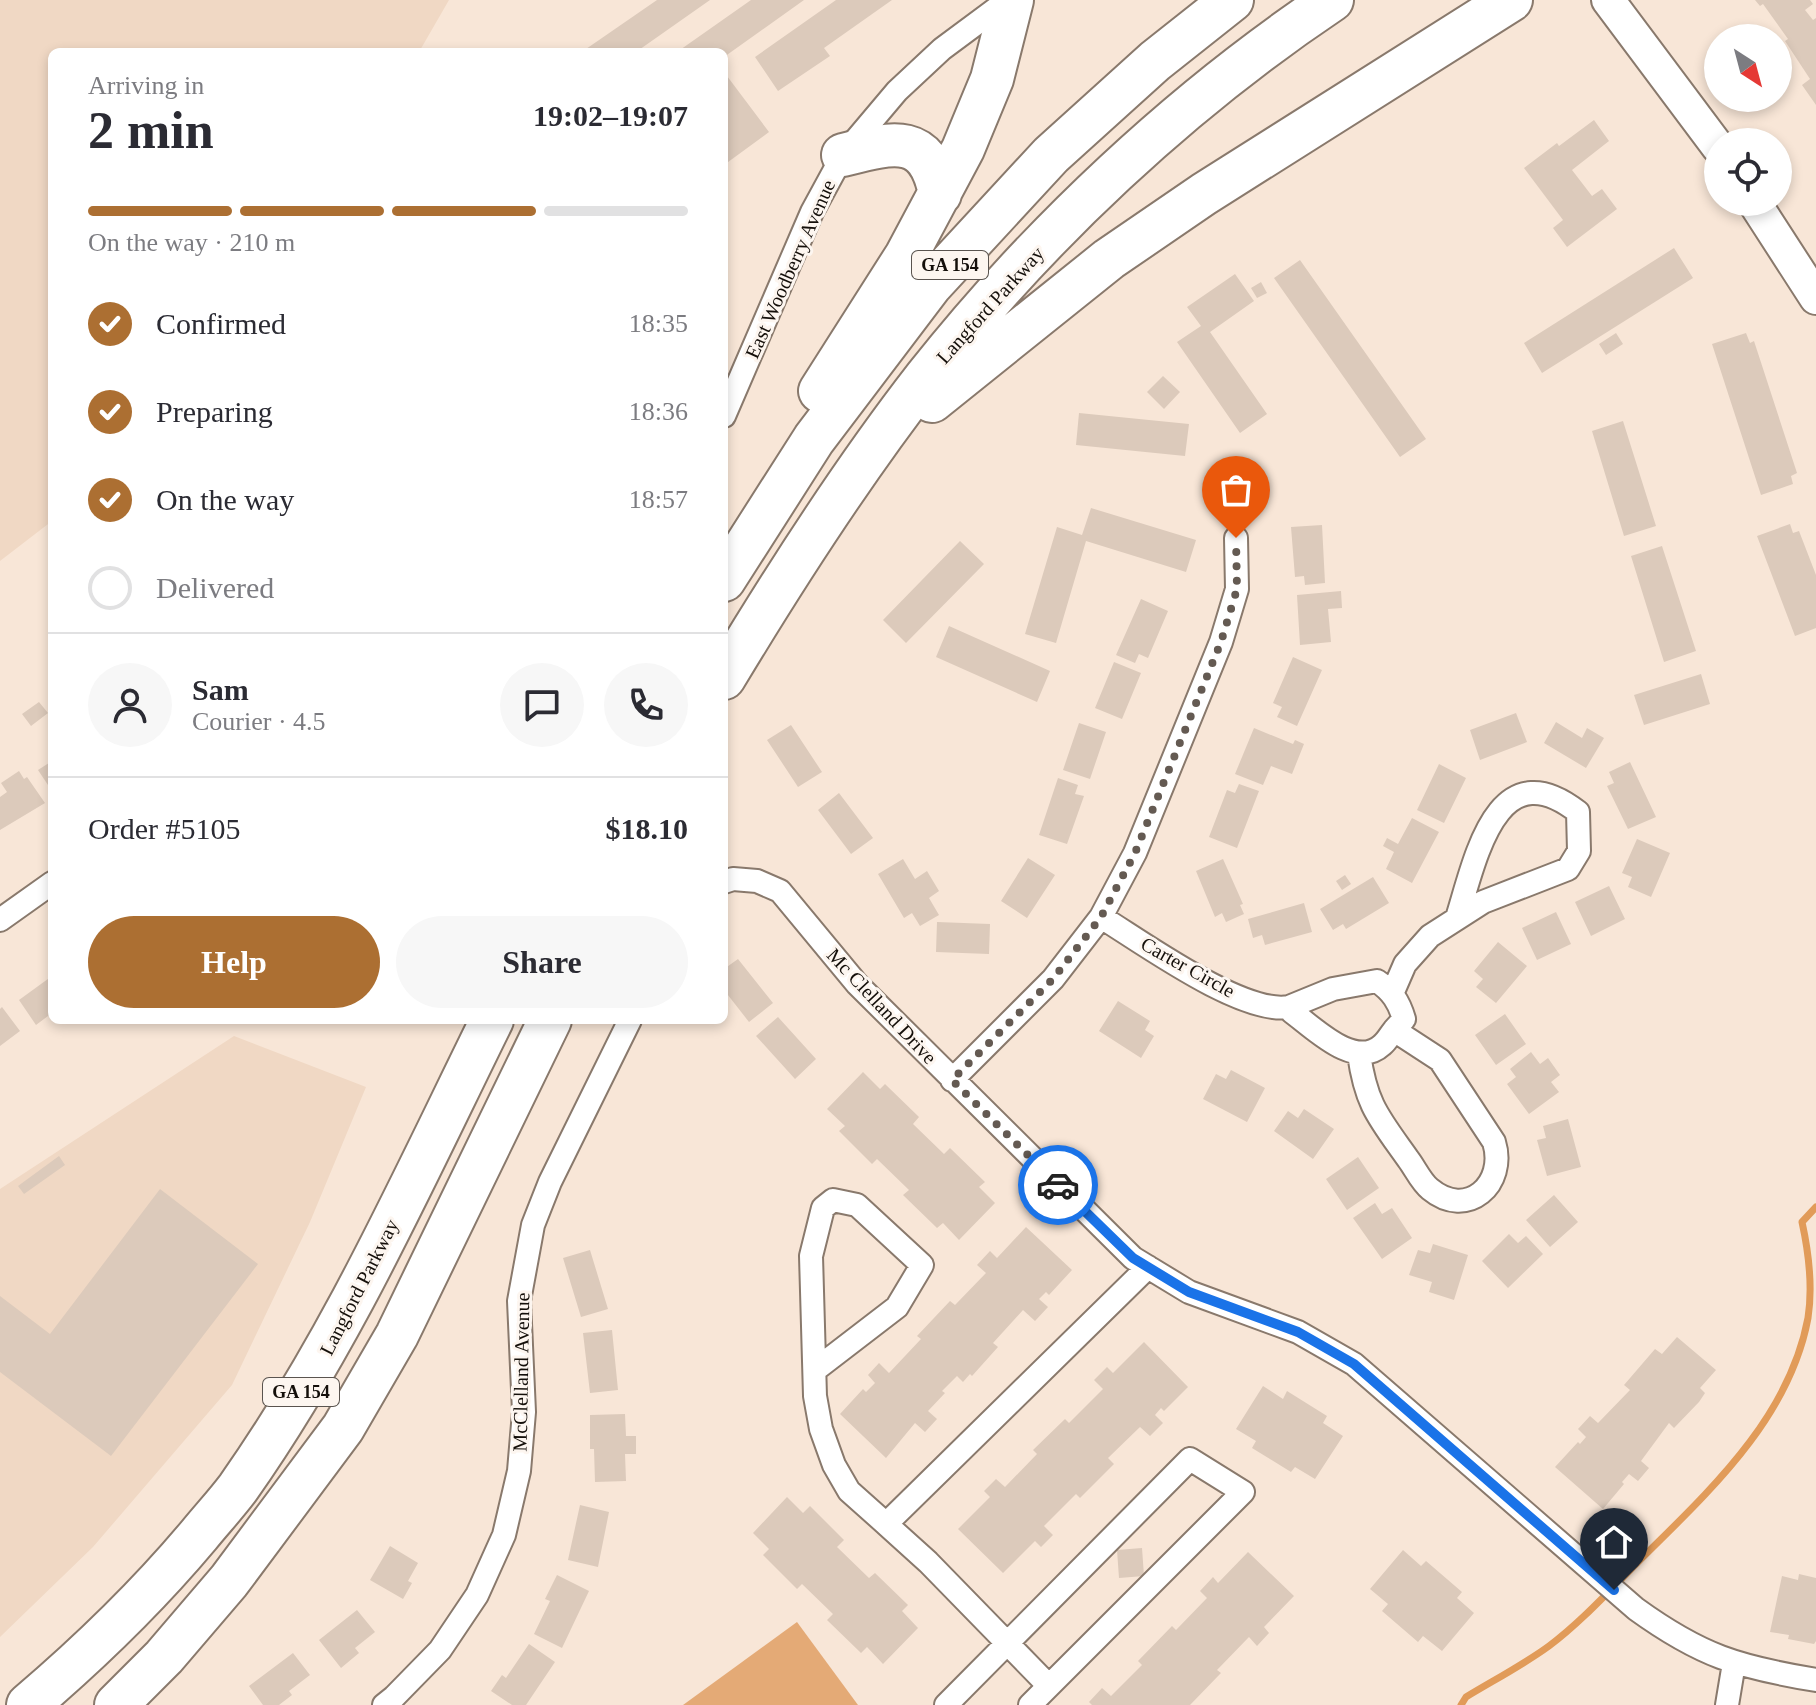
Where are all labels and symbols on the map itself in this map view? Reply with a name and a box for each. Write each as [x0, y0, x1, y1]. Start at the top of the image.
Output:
north arrow [1704, 24, 1792, 112]
street label: East Woodberry Avenue [741, 176, 840, 362]
street label: Langford Parkway [932, 242, 1049, 369]
road number: GA 154 [912, 251, 988, 279]
pin [1202, 456, 1270, 538]
street label: Carter Circle [1137, 932, 1239, 1002]
street label: Mc Clelland Drive [823, 944, 941, 1068]
courier [1018, 1145, 1098, 1225]
street label: Langford Parkway [315, 1215, 404, 1359]
street label: McClelland Avenue [509, 1292, 533, 1452]
road number: GA 154 [263, 1378, 339, 1406]
pin [1580, 1508, 1648, 1590]

